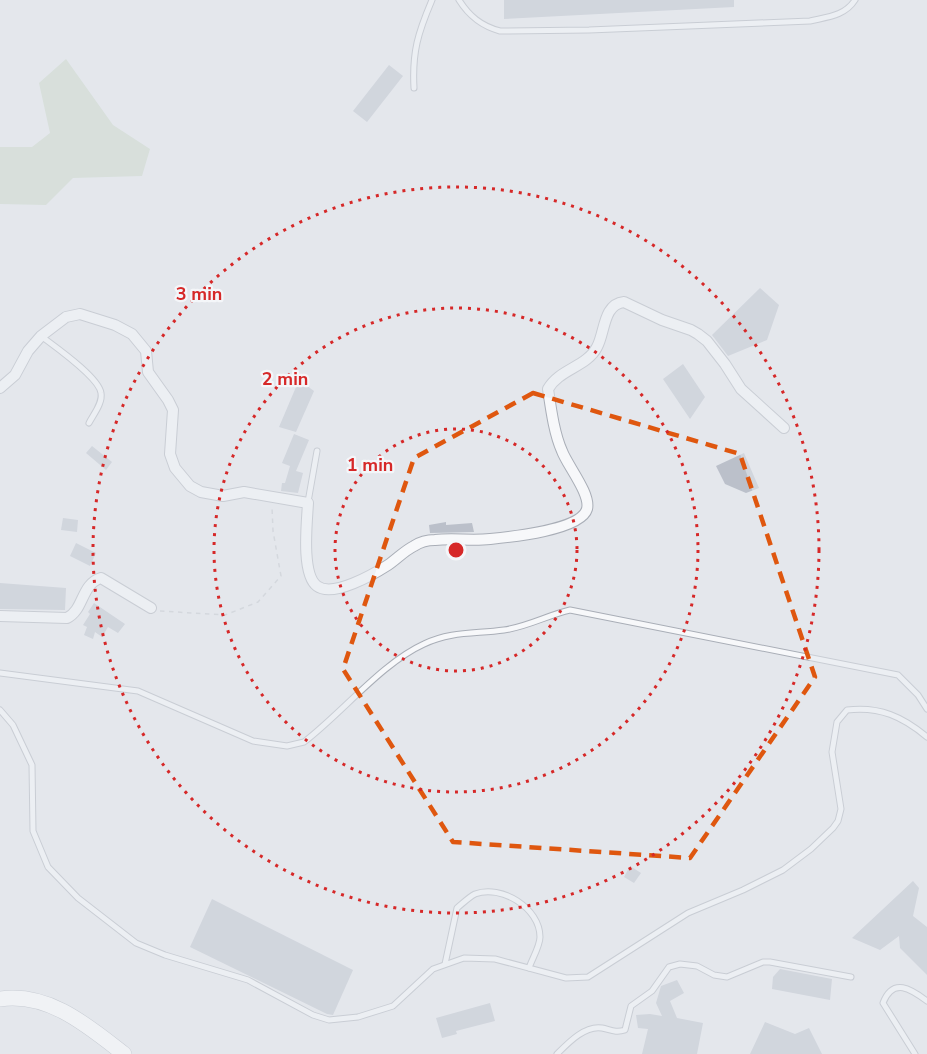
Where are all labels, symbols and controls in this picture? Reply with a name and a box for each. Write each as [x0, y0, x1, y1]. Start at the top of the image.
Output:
text: 3 min [176, 282, 222, 306]
text: 2 min [262, 367, 308, 391]
text: 1 min [347, 453, 393, 477]
centre of rings [446, 540, 466, 560]

